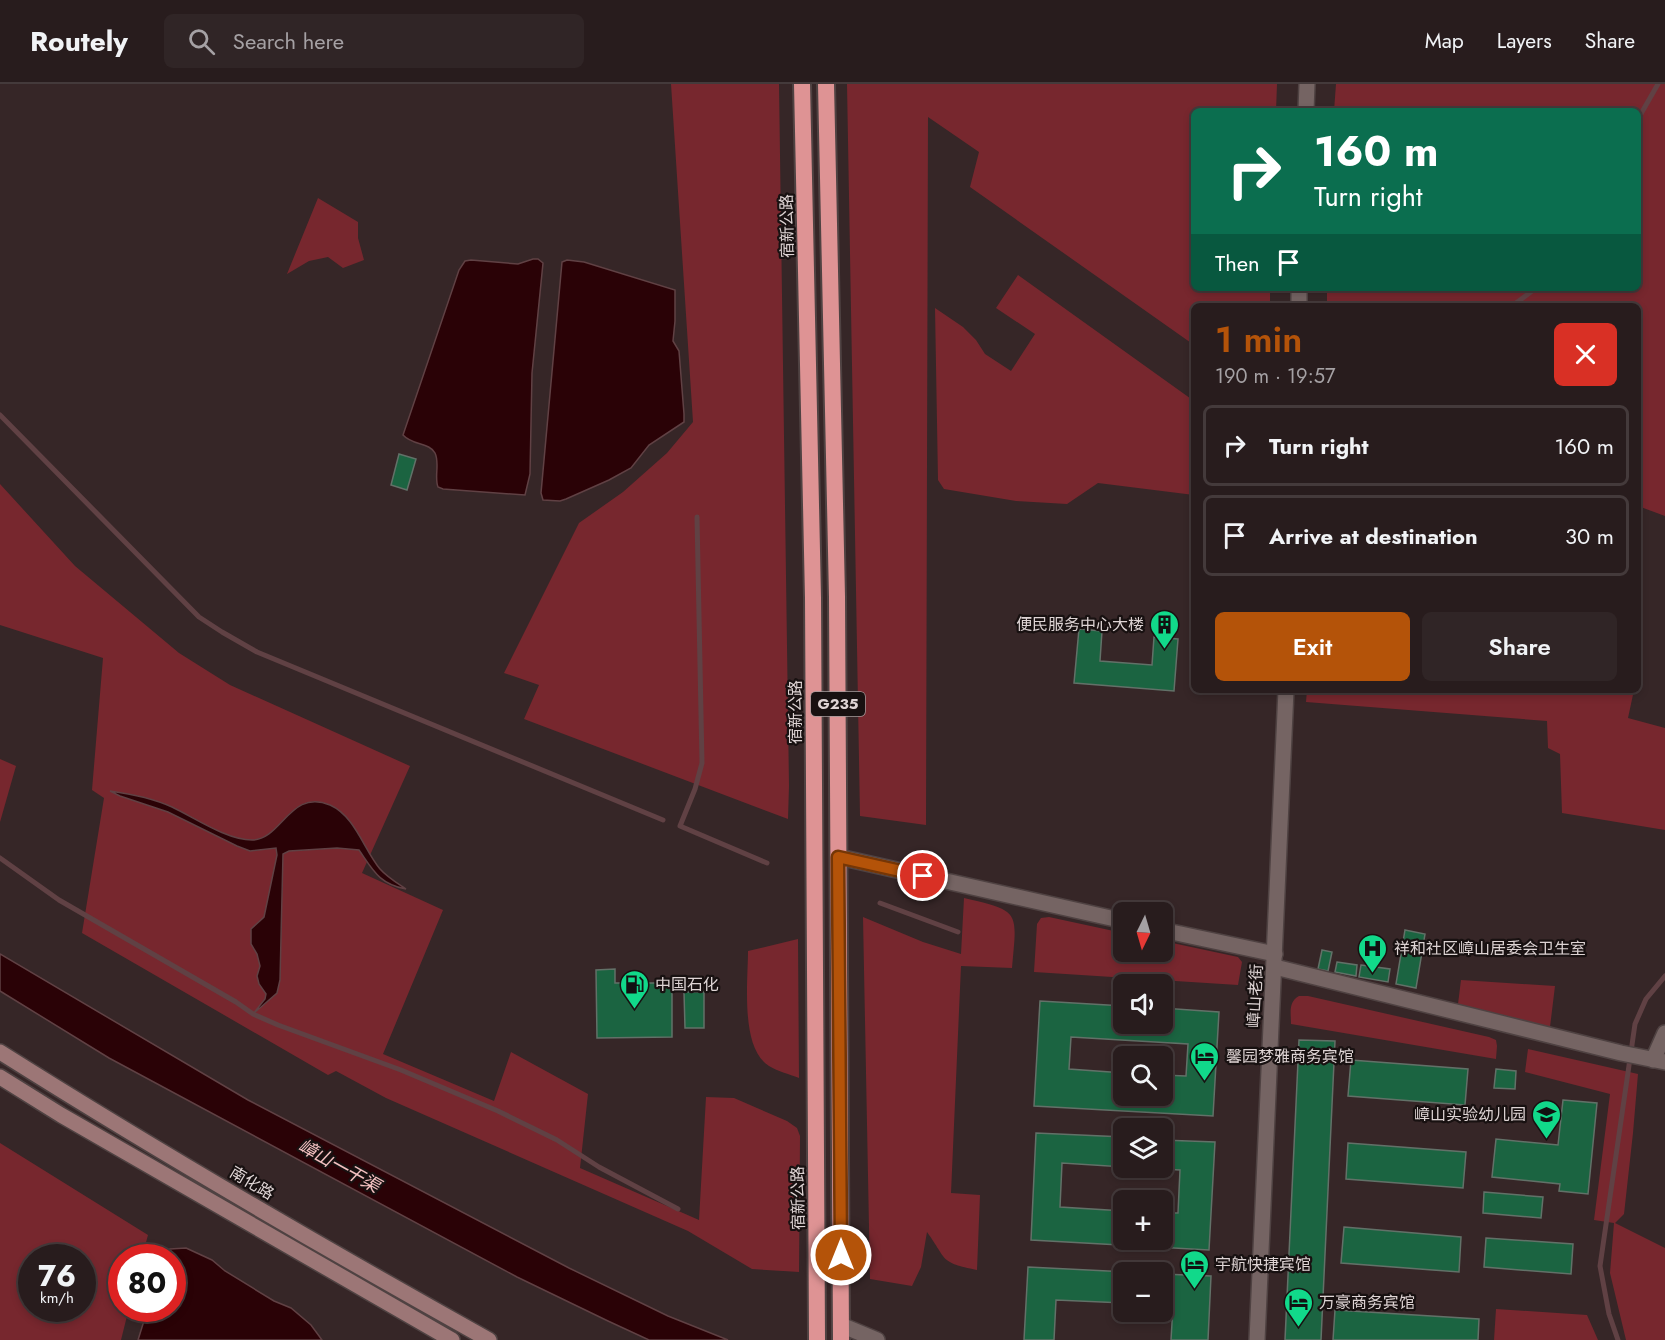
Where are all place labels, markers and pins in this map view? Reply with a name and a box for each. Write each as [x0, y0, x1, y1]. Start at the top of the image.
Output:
building icon: 便民服务中心大楼 [1149, 608, 1181, 650]
place label: 便民服务中心大楼 [1016, 613, 1144, 636]
pin [897, 850, 948, 901]
hospital icon: 祥和社区嶂山居委会卫生室 [1357, 932, 1389, 974]
place label: 祥和社区嶂山居委会卫生室 [1394, 937, 1586, 960]
fuel station icon: 中国石化 [618, 968, 650, 1010]
place label: 中国石化 [655, 973, 719, 996]
hotel icon: 馨园梦雅商务宾馆 [1189, 1040, 1221, 1082]
place label: 馨园梦雅商务宾馆 [1226, 1045, 1354, 1068]
school or university icon: 嶂山实验幼儿园 [1531, 1098, 1563, 1140]
place label: 嶂山实验幼儿园 [1414, 1103, 1526, 1126]
hotel icon: 宇航快捷宾馆 [1178, 1248, 1210, 1290]
place label: 宇航快捷宾馆 [1215, 1253, 1311, 1276]
hotel icon: 万豪商务宾馆 [1282, 1286, 1314, 1328]
place label: 万豪商务宾馆 [1319, 1291, 1415, 1314]

